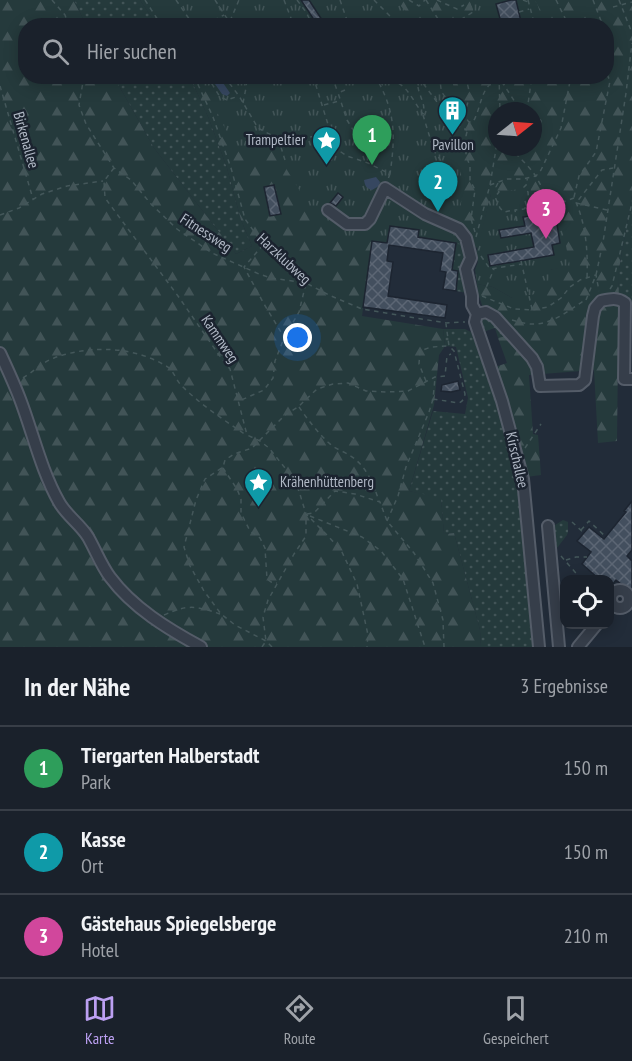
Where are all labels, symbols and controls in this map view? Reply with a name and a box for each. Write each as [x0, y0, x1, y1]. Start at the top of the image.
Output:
search box [18, 18, 614, 84]
icon: search [39, 35, 72, 68]
text: Hier suchen [87, 37, 177, 65]
building icon: Pavillon [437, 94, 469, 136]
north arrow [488, 102, 542, 156]
street label: Birkenallee [9, 109, 44, 170]
pin: 1 [352, 116, 392, 165]
place icon: Trampeltier [310, 124, 342, 166]
place label: Trampeltier [246, 130, 306, 149]
place label: Pavillon [432, 135, 474, 154]
pin: 2 [418, 162, 458, 212]
pin: 3 [526, 190, 566, 239]
street label: Fitnessweg [177, 209, 236, 256]
street label: Harzklubweg [253, 229, 315, 288]
street label: Kammweg [197, 311, 243, 366]
your location [283, 323, 312, 352]
street label: Kirschallee [502, 430, 533, 490]
place icon: Krähenhüttenberg [243, 466, 275, 508]
place label: Krähenhüttenberg [280, 472, 374, 491]
map controls [560, 575, 614, 629]
button: locate [560, 575, 614, 629]
text: In der Nähe [24, 670, 130, 703]
text: 3 Ergebnisse [520, 673, 608, 699]
text: Tiergarten Halberstadt [81, 741, 259, 769]
text: 1 [39, 755, 48, 781]
text: 150 m [564, 755, 608, 781]
text: Park [81, 769, 111, 795]
text: Kasse [81, 825, 126, 853]
text: 2 [39, 839, 48, 865]
text: 150 m [564, 839, 608, 865]
text: Ort [81, 853, 103, 879]
text: Gästehaus Spiegelsberge [81, 909, 276, 937]
text: 3 [39, 923, 48, 949]
text: 210 m [564, 923, 608, 949]
text: Hotel [81, 937, 119, 963]
tab: Karte [83, 992, 116, 1048]
tab: Route [283, 992, 316, 1048]
tab: Gespeichert [483, 992, 549, 1048]

